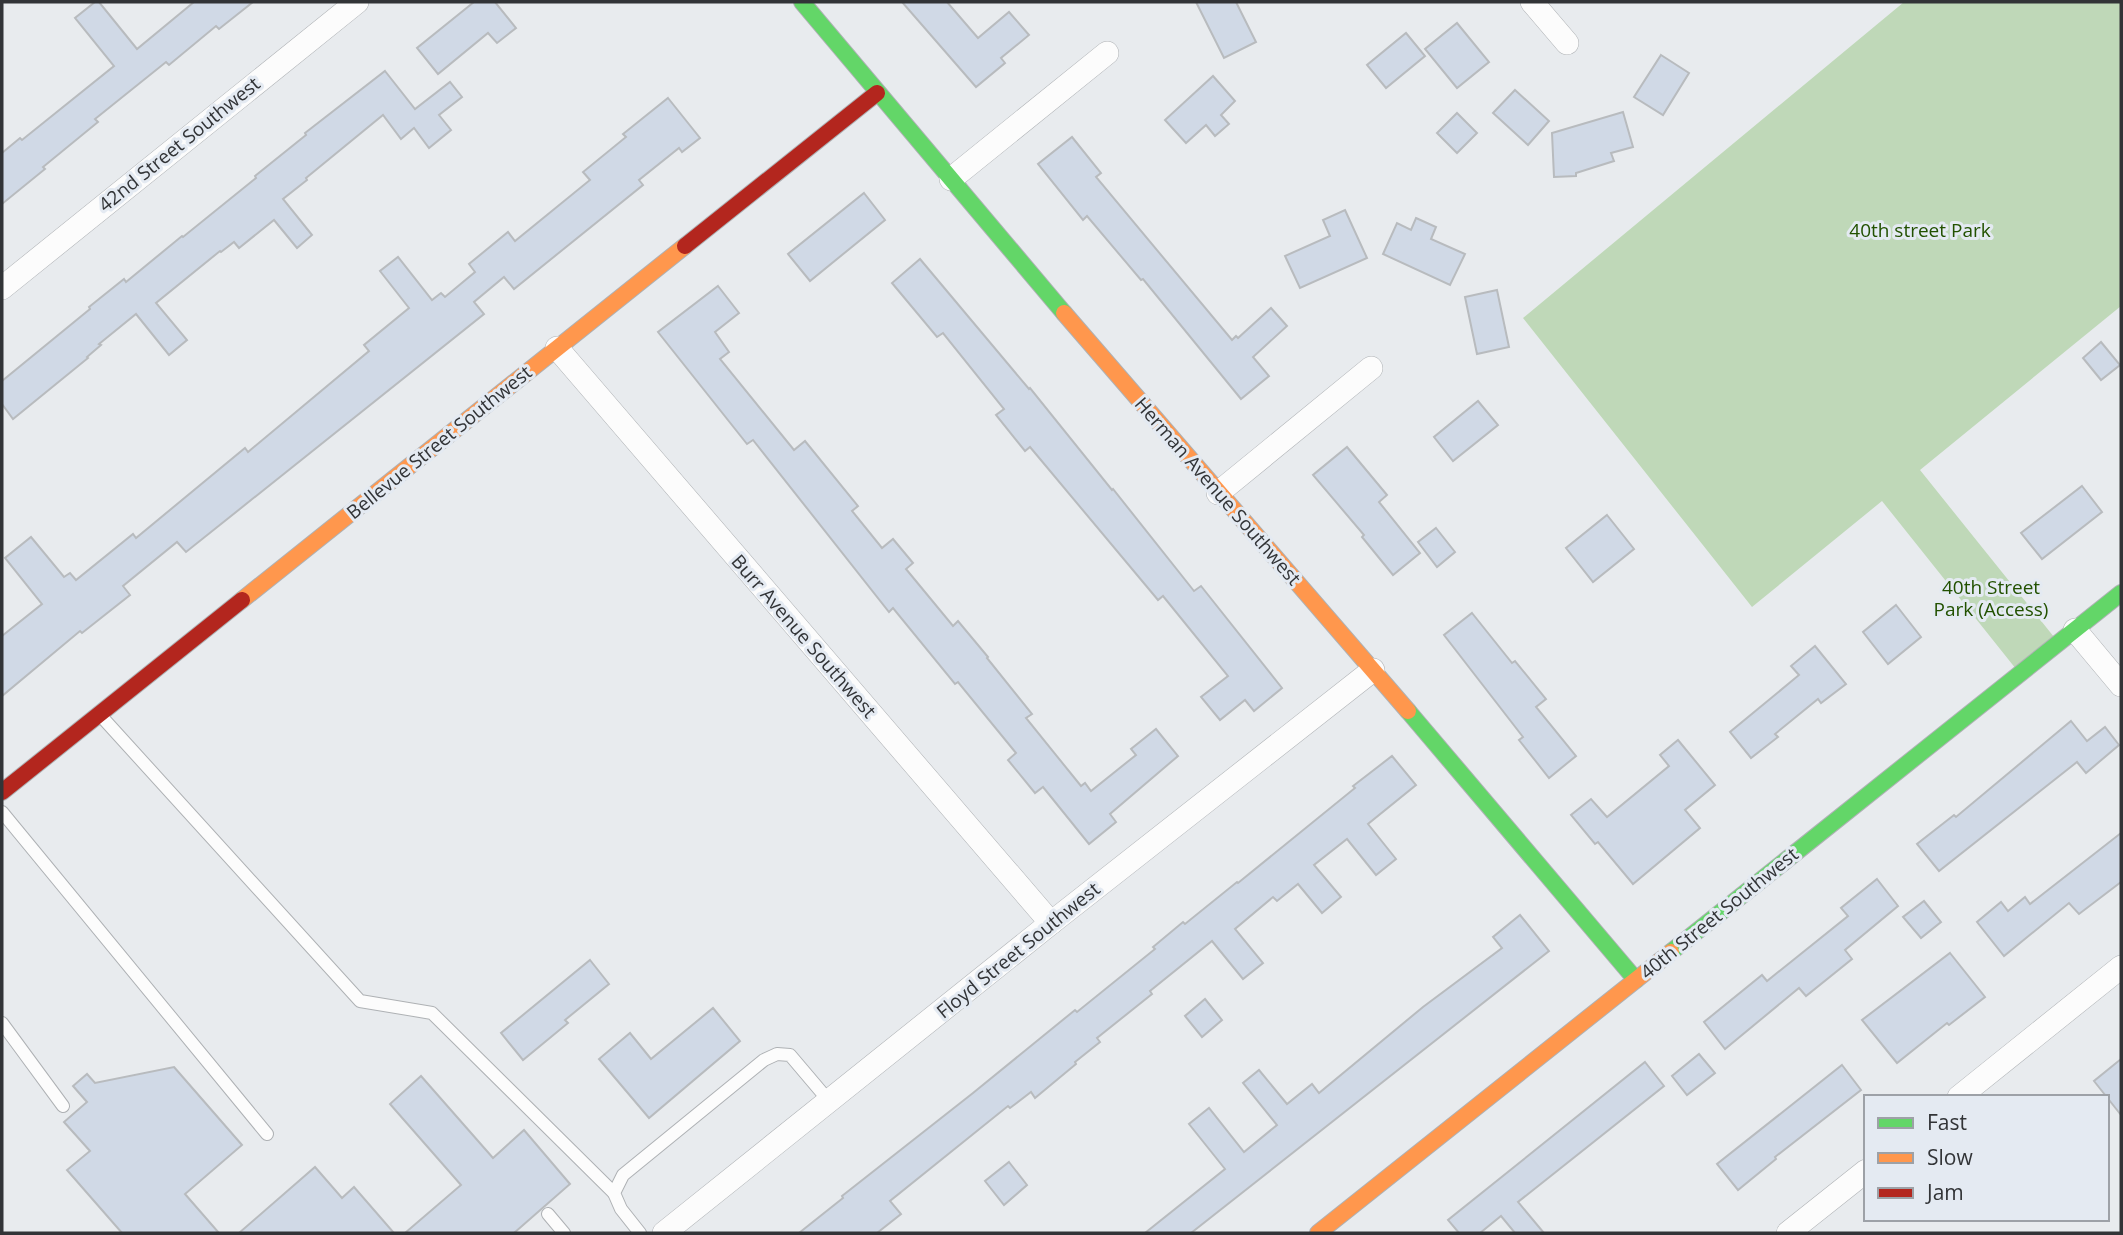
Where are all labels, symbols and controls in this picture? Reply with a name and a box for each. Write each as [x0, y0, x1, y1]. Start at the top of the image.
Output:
street label: 42nd Street Southwest [93, 70, 265, 217]
park label: 40th street Park [1849, 217, 1991, 243]
street label: Bellevue Street Southwest [341, 359, 537, 525]
street label: Herman Avenue Southwest [1129, 391, 1307, 591]
street label: Burr Avenue Southwest [726, 549, 882, 723]
park label: 40th Street Park (Access) [1934, 574, 2048, 622]
street label: 40th Street Southwest [1635, 841, 1804, 985]
street label: Floyd Street Southwest [931, 876, 1105, 1024]
legend [1864, 1095, 2109, 1221]
text: Fast [1927, 1108, 1967, 1136]
text: Slow [1927, 1143, 1973, 1171]
text: Jam [1925, 1178, 1964, 1206]

